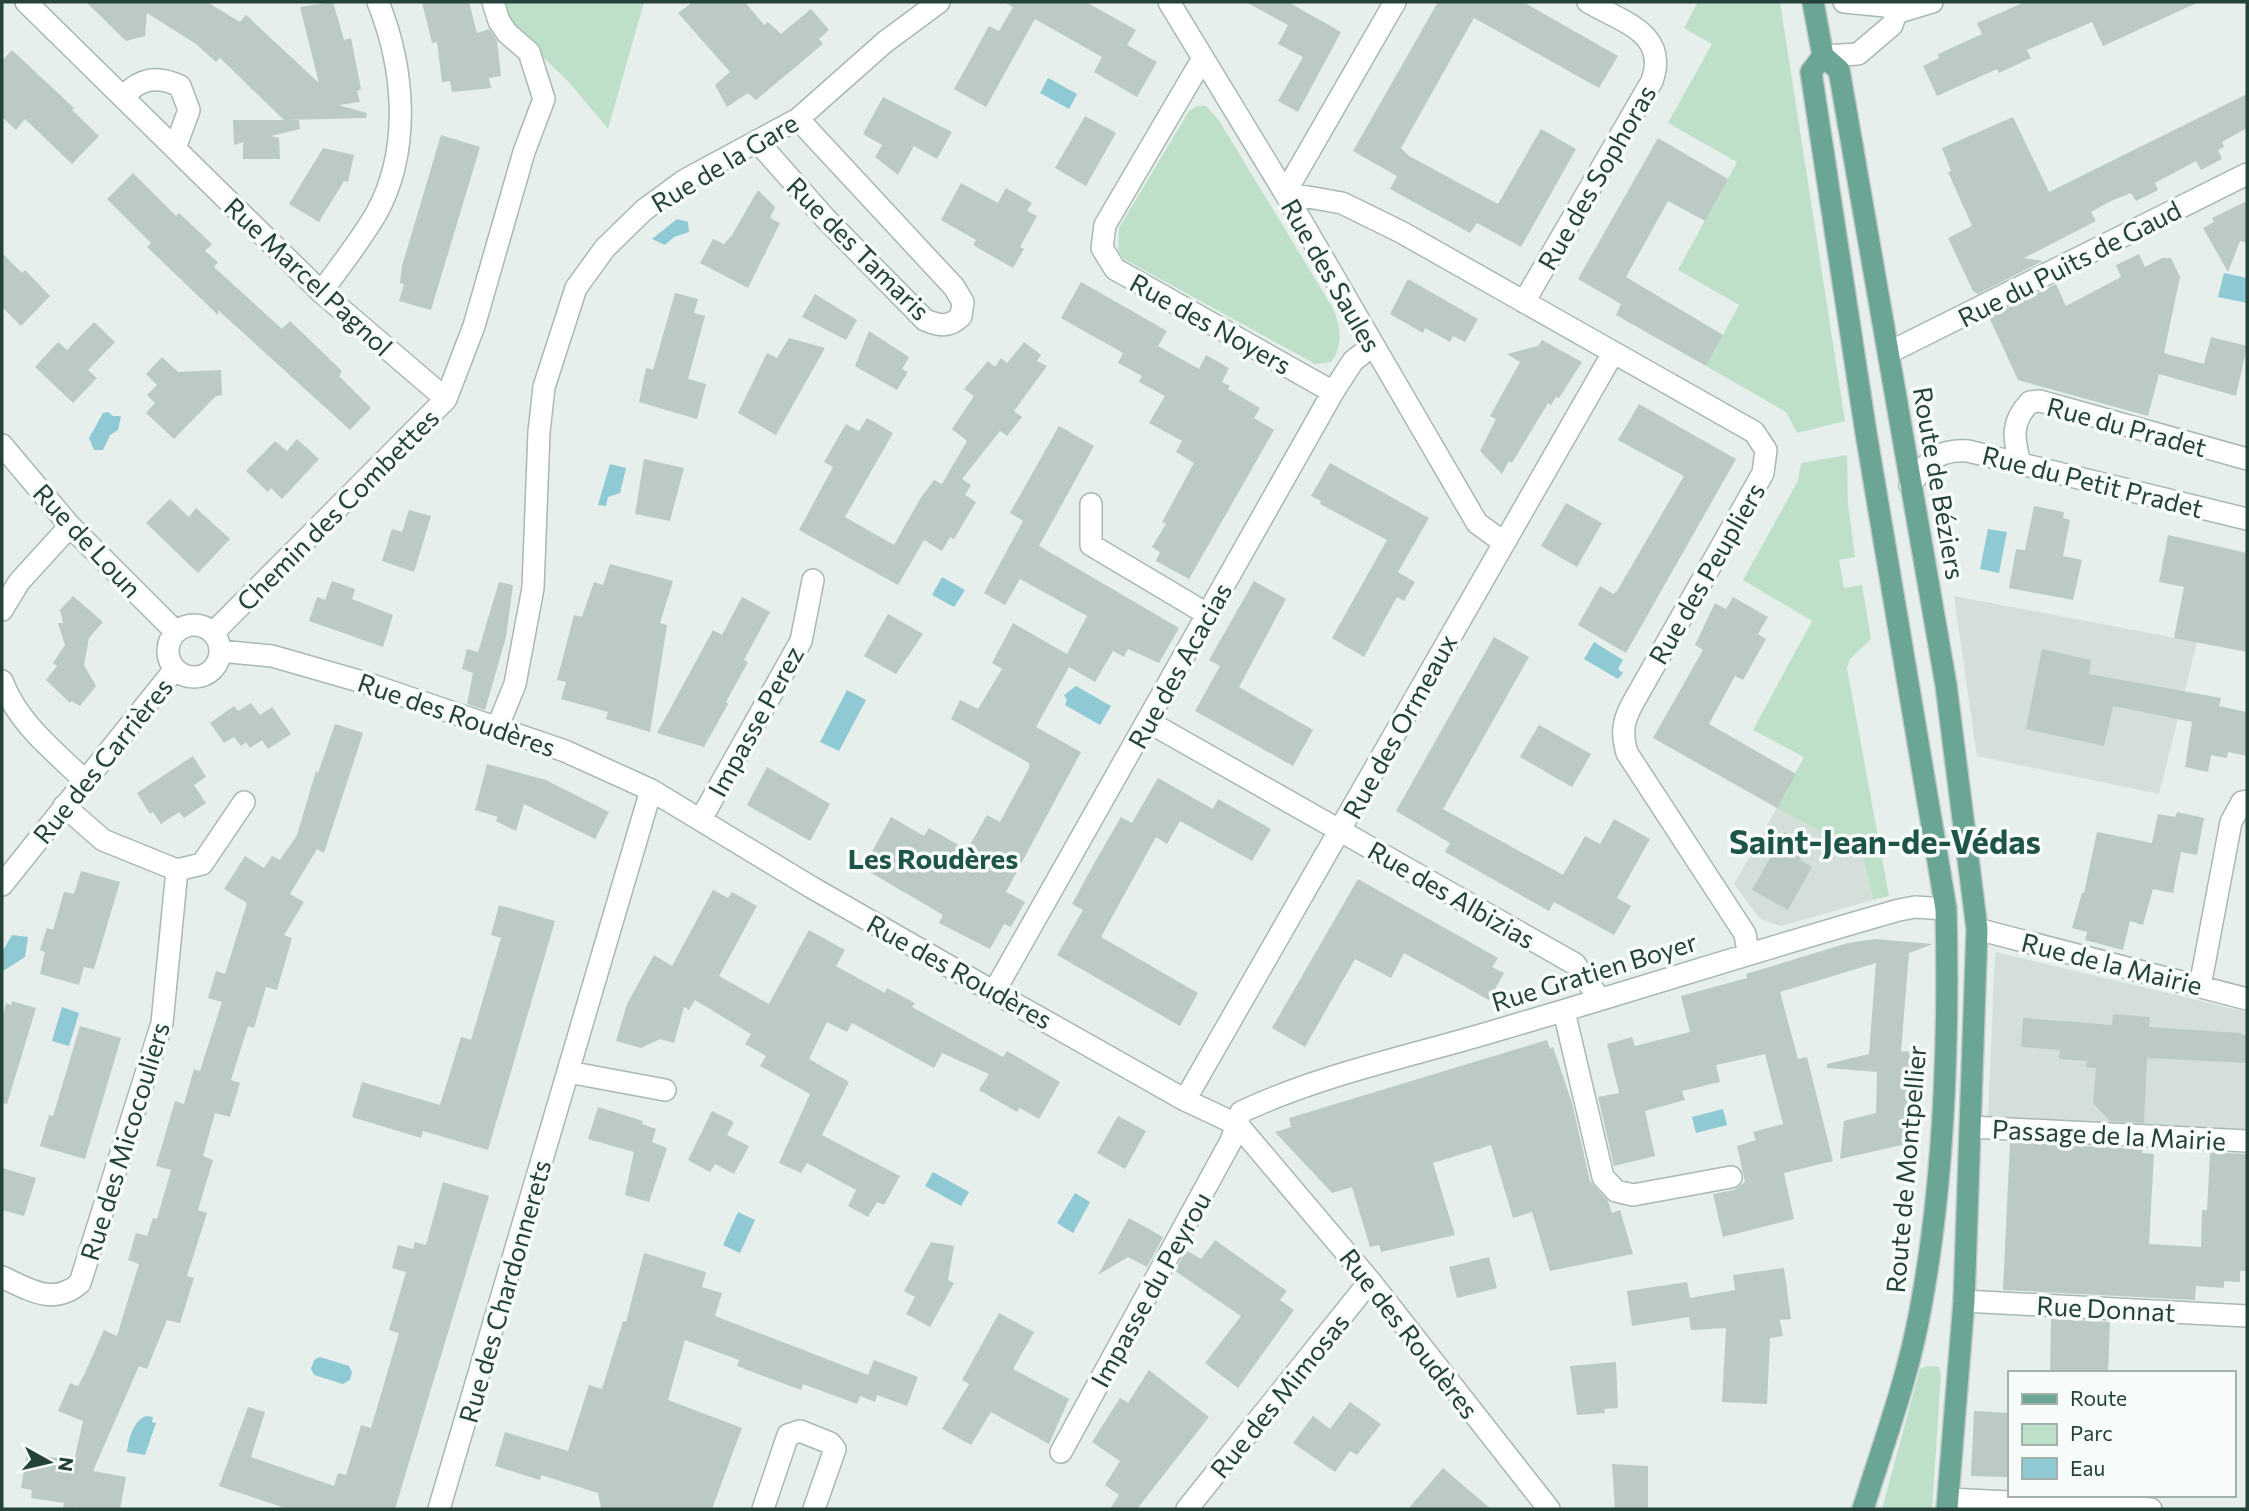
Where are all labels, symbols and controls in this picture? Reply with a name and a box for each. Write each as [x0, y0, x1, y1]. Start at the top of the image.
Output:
street label: Rue des Sophoras [1531, 79, 1661, 275]
street label: Rue de la Gare [645, 106, 803, 218]
street label: Rue des Tamaris [781, 170, 937, 326]
street label: Rue Marcel Pagnol [219, 190, 399, 362]
street label: Rue des Saules [1276, 193, 1388, 357]
street label: Rue du Puits de Gaud [1952, 193, 2186, 333]
street label: Rue des Noyers [1125, 266, 1297, 380]
street label: Route de Béziers [1908, 384, 1972, 582]
street label: Rue du Pradet [2044, 390, 2210, 462]
street label: Chemin des Combettes [230, 402, 444, 616]
street label: Rue du Petit Pradet [1979, 439, 2207, 523]
street label: Rue de Loun [28, 477, 148, 603]
street label: Rue des Peupliers [1642, 477, 1770, 669]
street label: Rue des Acacias [1121, 577, 1237, 753]
street label: Rue des Ormeaux [1336, 628, 1463, 824]
street label: Impasse Perez [701, 640, 809, 802]
street label: Rue des Roudères [354, 666, 560, 762]
street label: Rue des Carrières [26, 671, 178, 849]
district label: Saint-Jean-de-Védas [1729, 820, 2041, 861]
street label: Rue des Albizias [1363, 834, 1541, 954]
district label: Les Roudères [848, 841, 1018, 875]
street label: Rue des Roudères [862, 907, 1058, 1035]
street label: Rue Gratien Boyer [1488, 925, 1700, 1017]
street label: Rue de la Mairie [2018, 926, 2206, 1000]
street label: Rue des Micocouliers [73, 1018, 175, 1264]
street label: Route de Montpellier [1879, 1044, 1931, 1294]
street label: Passage de la Mairie [1991, 1112, 2227, 1156]
street label: Rue des Chardonnerets [452, 1156, 556, 1426]
street label: Impasse du Peyrou [1083, 1186, 1217, 1392]
street label: Rue des Roudères [1334, 1242, 1486, 1424]
street label: Rue Donnat [2036, 1289, 2176, 1327]
street label: Rue des Mimosas [1203, 1306, 1355, 1484]
legend [2008, 1371, 2235, 1497]
text: Route [2070, 1385, 2127, 1410]
text: Parc [2070, 1420, 2113, 1445]
north arrow [14, 1427, 84, 1497]
text: Eau [2070, 1455, 2105, 1480]
text: N [54, 1456, 79, 1473]

